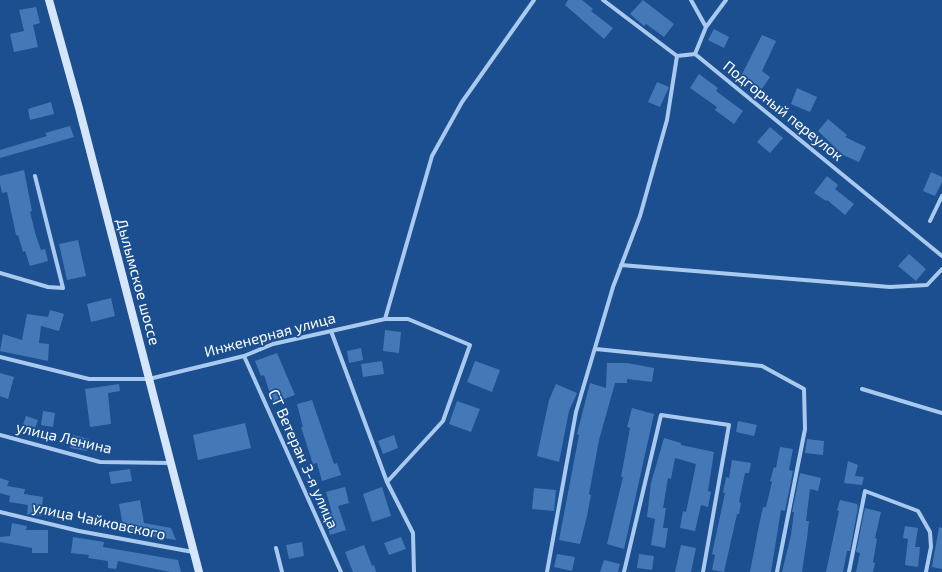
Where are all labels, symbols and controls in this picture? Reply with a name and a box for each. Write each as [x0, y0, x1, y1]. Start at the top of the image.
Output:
street label: Подгорный переулок [719, 57, 847, 165]
street label: Дылымское шоссе [112, 217, 164, 347]
street label: Инженерная улица [202, 309, 338, 361]
street label: СТ Ветеран 3-я улица [264, 387, 342, 531]
street label: улица Ленина [14, 418, 114, 458]
street label: улица Чайковского [31, 498, 167, 544]

